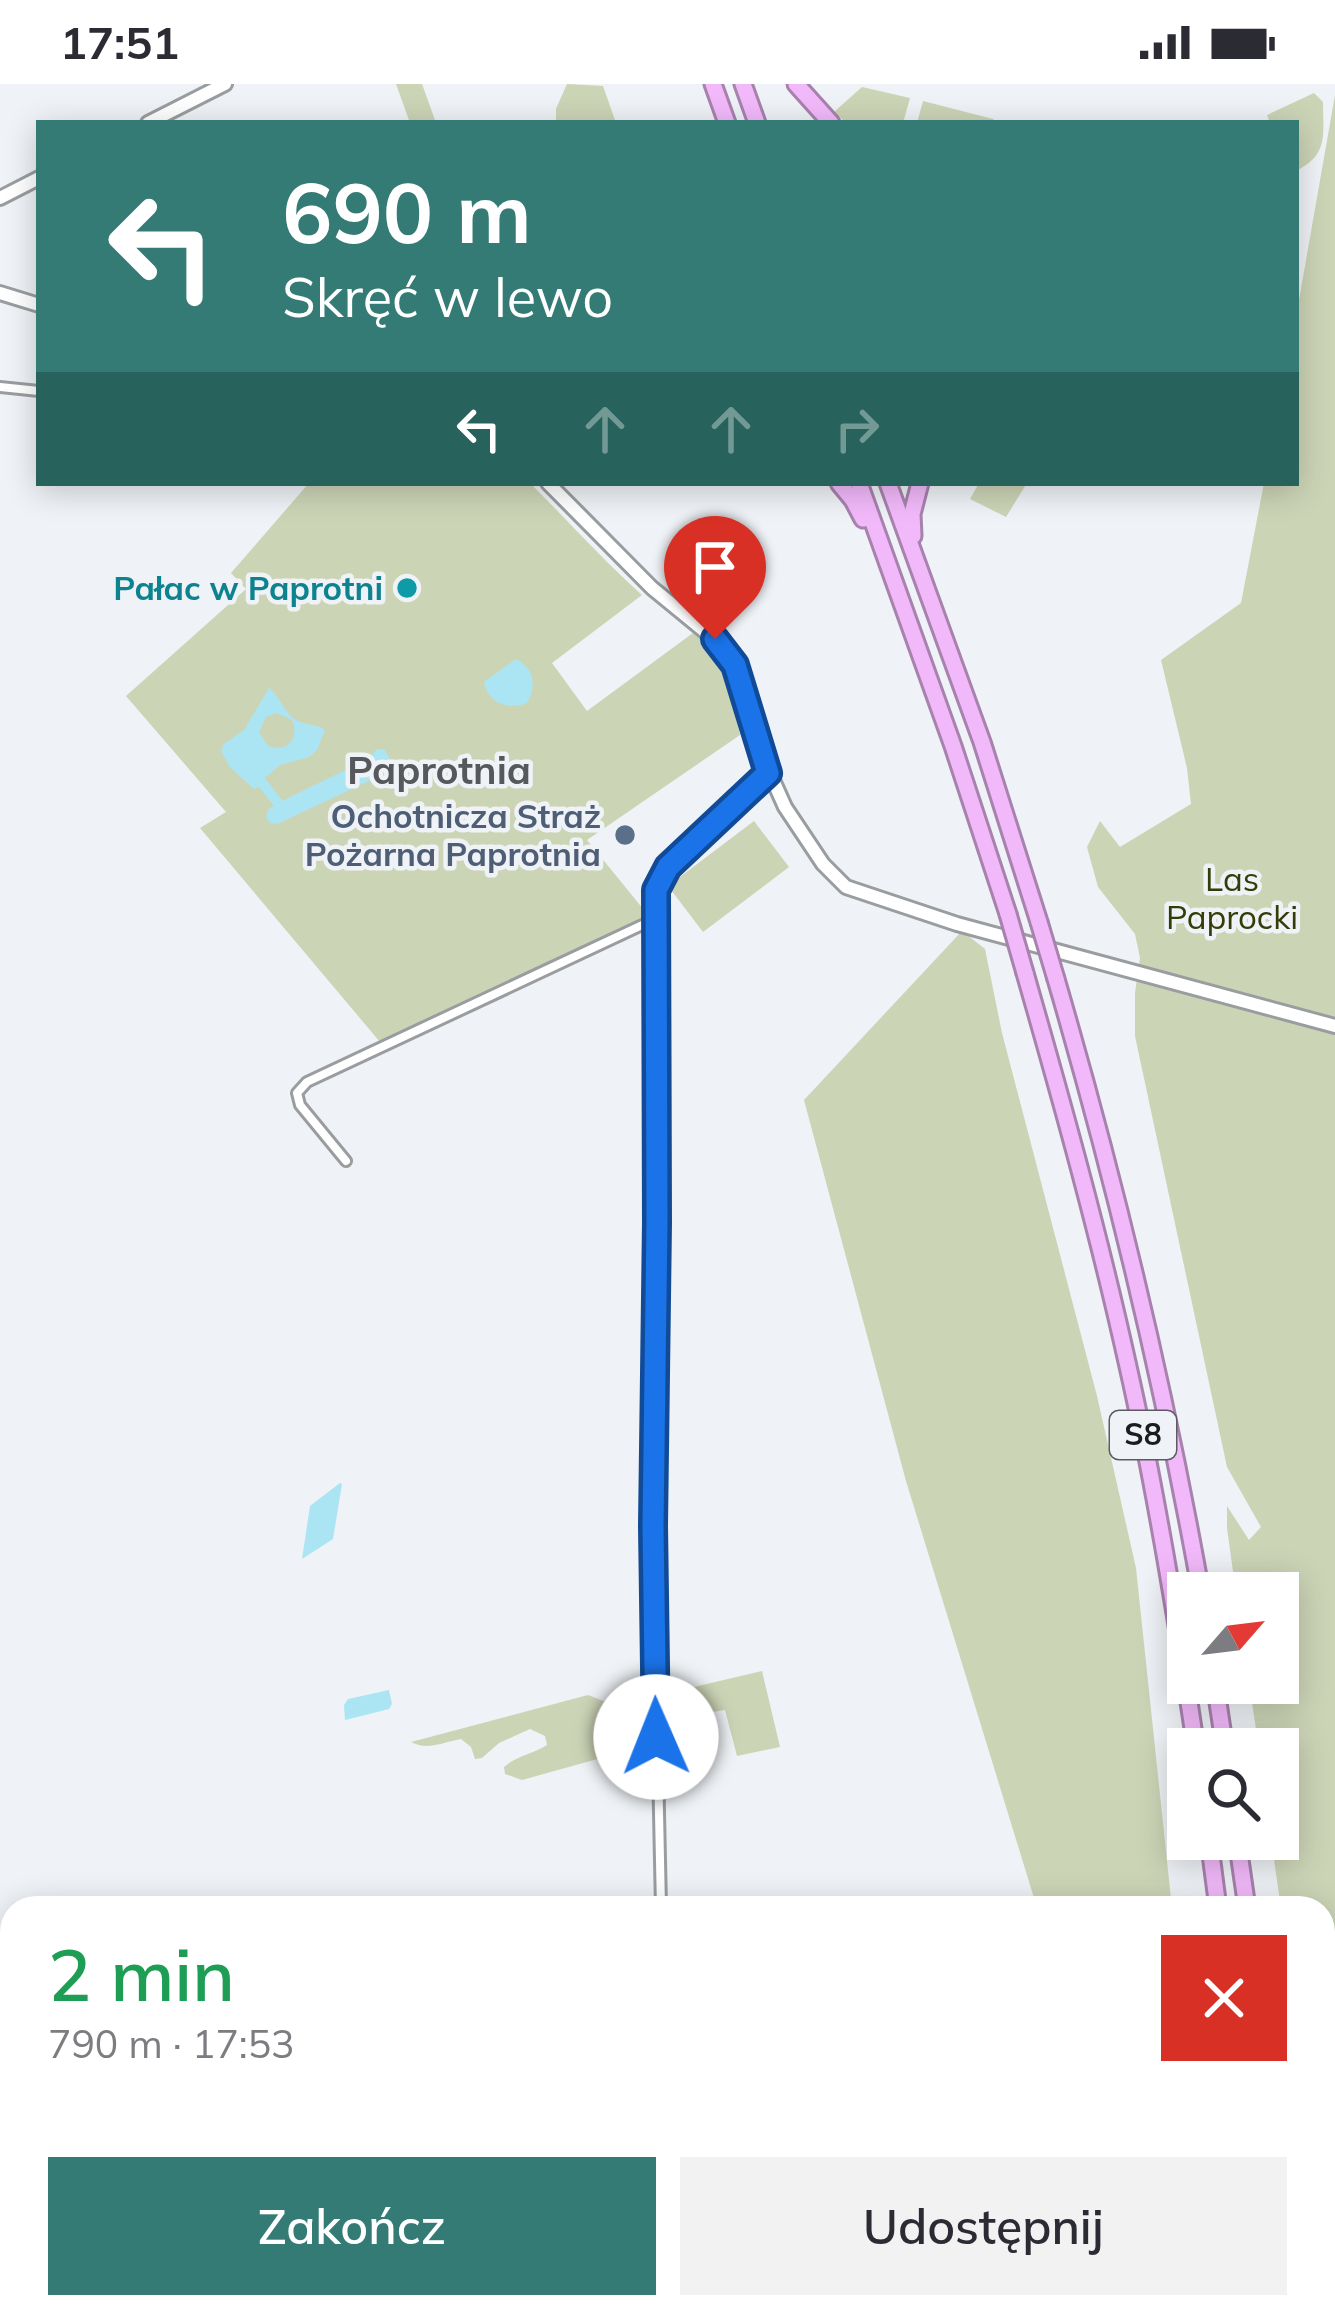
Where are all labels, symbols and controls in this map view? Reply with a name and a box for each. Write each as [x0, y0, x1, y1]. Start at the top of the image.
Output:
text: 17:51 [60, 14, 179, 70]
text: 690 m [282, 159, 532, 264]
icon: left [84, 168, 240, 324]
text: Skręć w lewo [282, 263, 613, 331]
icon: left [446, 396, 512, 462]
icon: ahead [572, 396, 638, 462]
icon: ahead [698, 396, 764, 462]
icon: right [824, 396, 890, 462]
pin [664, 516, 766, 639]
icon: arrive [682, 534, 748, 600]
place label: Pałac w Paprotni [113, 567, 383, 608]
marker: Pałac w Paprotni [394, 575, 420, 601]
district label: Paprotnia [347, 745, 531, 794]
place label: Ochotnicza Straż Pożarna Paprotnia [305, 795, 601, 874]
marker: Ochotnicza Straż Pożarna Paprotnia [612, 822, 638, 848]
park label: Las Paprocki [1166, 858, 1298, 937]
road number: S8 [1110, 1411, 1176, 1459]
north arrow [1167, 1572, 1299, 1704]
map controls [1167, 1572, 1299, 1860]
position arrow [593, 1674, 719, 1800]
button: search [1167, 1728, 1299, 1860]
text: 2 min [48, 1929, 235, 2019]
button: close [1161, 1935, 1287, 2061]
text: 790 m · 17:53 [48, 2019, 294, 2068]
button: Zakończ [48, 2157, 656, 2295]
button: Udostępnij [680, 2157, 1287, 2295]

